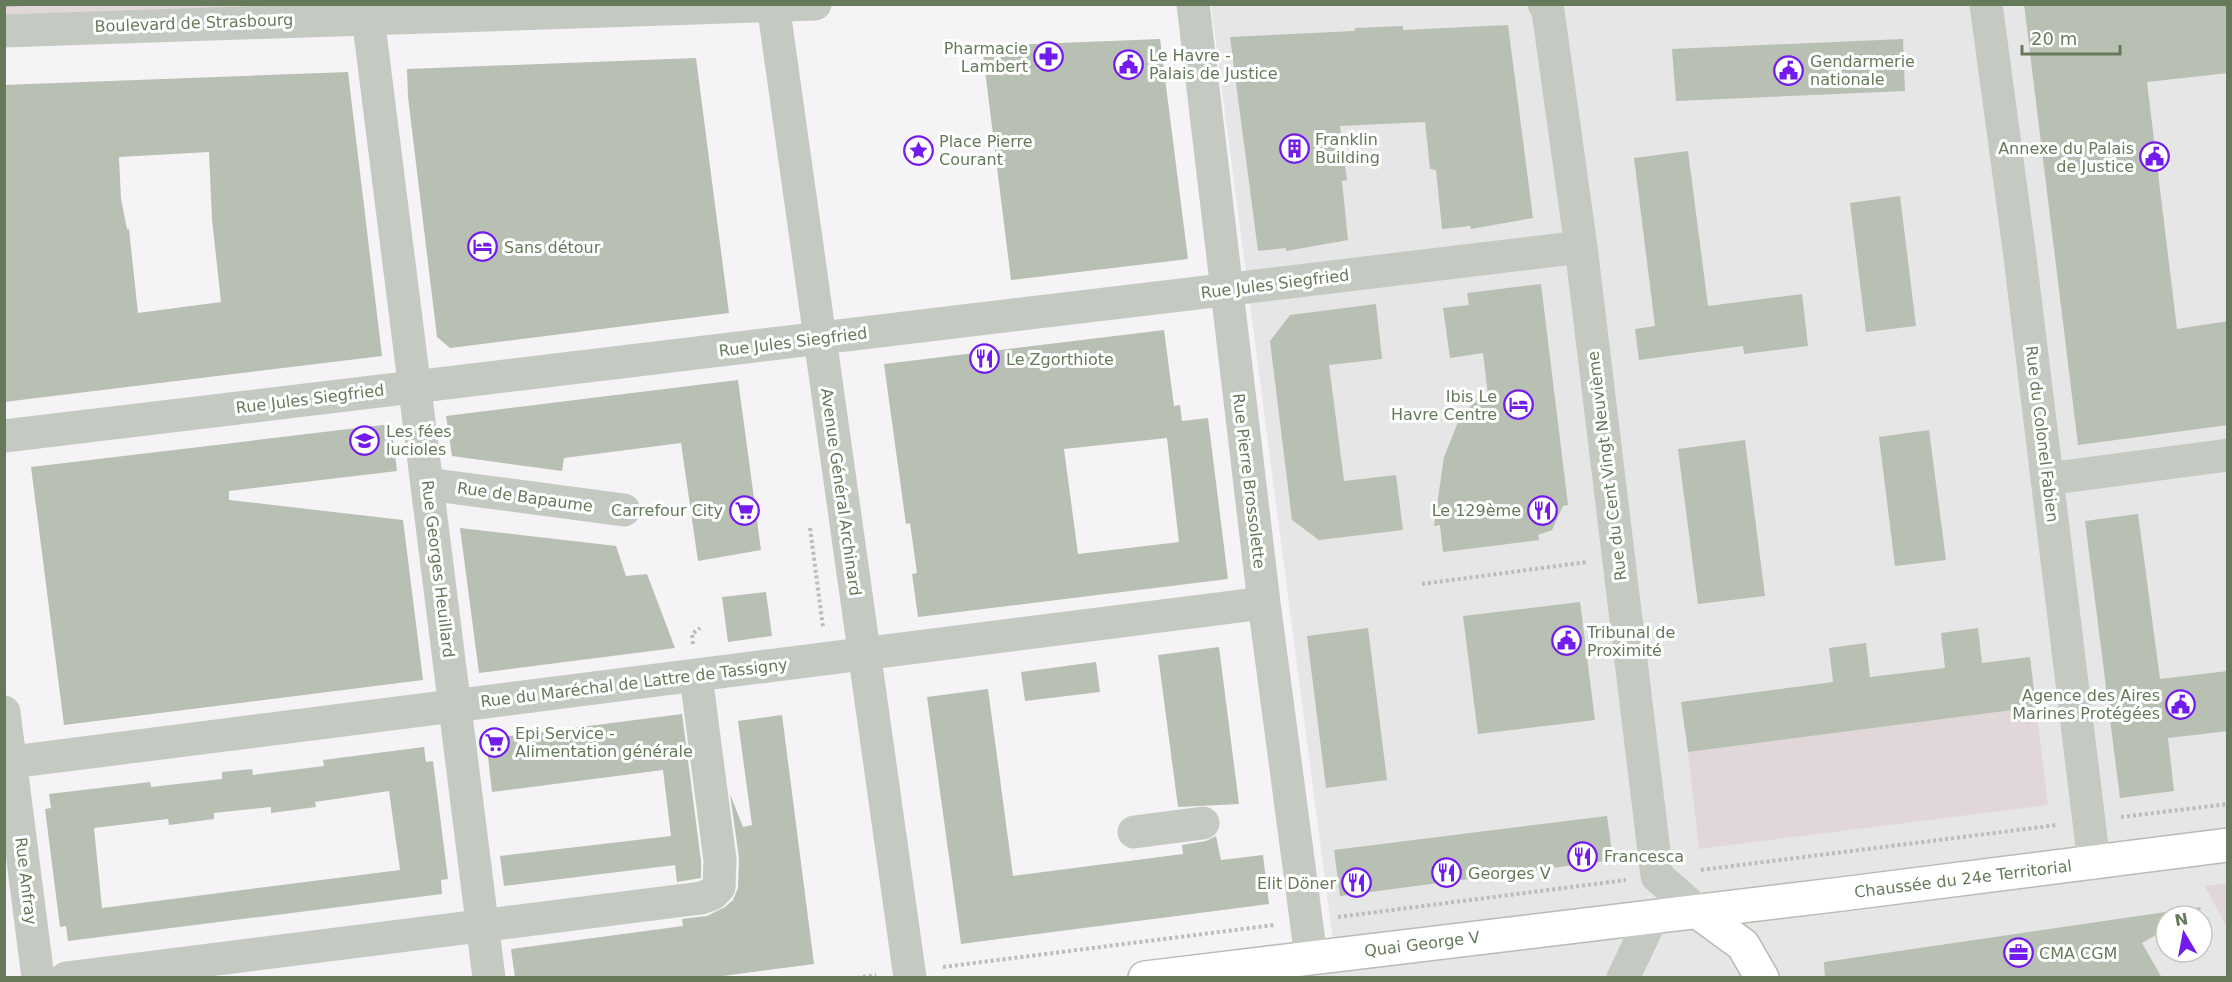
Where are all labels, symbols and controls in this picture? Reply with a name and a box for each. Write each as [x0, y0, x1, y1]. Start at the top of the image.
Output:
street label: Boulevard de Strasbourg [94, 10, 294, 36]
scale bar [2022, 18, 2120, 56]
text: 20 m [2031, 28, 2077, 49]
place label: Pharmacie Lambert [944, 39, 1028, 76]
pharmacy icon: Pharmacie Lambert [1033, 41, 1065, 73]
place label: Le Havre - Palais de Justice [1149, 46, 1278, 83]
public building icon: Le Havre - Palais de Justice [1112, 48, 1144, 80]
place label: Gendarmerie nationale [1810, 52, 1915, 89]
public building icon: Gendarmerie nationale [1773, 54, 1805, 86]
place label: Franklin Building [1315, 130, 1380, 167]
place label: Place Pierre Courant [939, 132, 1033, 169]
building icon: Franklin Building [1278, 132, 1310, 164]
place icon: Place Pierre Courant [902, 134, 934, 166]
place label: Annexe du Palais de Justice [1998, 139, 2134, 176]
public building icon: Annexe du Palais de Justice [2139, 141, 2171, 173]
hotel icon: Sans détour [467, 231, 499, 263]
place label: Sans détour [504, 238, 601, 257]
street label: Rue Jules Siegfried [1200, 265, 1350, 303]
street label: Rue Jules Siegfried [718, 323, 868, 361]
restaurant icon: Le Zgorthiote [969, 343, 1001, 375]
street label: Rue du Colonel Fabien [2022, 345, 2062, 523]
place label: Le Zgorthiote [1006, 350, 1114, 369]
street label: Rue du Cent Vingt Neuvième [1583, 350, 1631, 582]
street label: Rue Jules Siegfried [235, 380, 385, 418]
street label: Avenue Général Archinard [817, 387, 865, 597]
place label: Ibis Le Havre Centre [1391, 387, 1497, 424]
hotel icon: Ibis Le Havre Centre [1502, 389, 1534, 421]
street label: Rue Pierre Brossolette [1229, 392, 1269, 570]
place label: Les fées lucioles [386, 422, 452, 459]
school or university icon: Les fées lucioles [349, 424, 381, 456]
street label: Rue de Bapaume [456, 478, 594, 516]
street label: Rue Georges Heuillard [418, 479, 458, 659]
supermarket icon: Carrefour City [728, 494, 760, 526]
restaurant icon: Le 129ème [1526, 494, 1558, 526]
place label: Carrefour City [611, 501, 723, 520]
place label: Le 129ème [1432, 501, 1521, 520]
place label: Tribunal de Proximité [1586, 623, 1675, 660]
public building icon: Tribunal de Proximité [1550, 625, 1582, 657]
street label: Rue du Maréchal de Lattre de Tassigny [479, 655, 789, 711]
place label: Agence des Aires Marines Protégées [2012, 686, 2160, 723]
public building icon: Agence des Aires Marines Protégées [2165, 688, 2197, 720]
place label: Epi Service - Alimentation générale [515, 724, 693, 761]
supermarket icon: Epi Service - Alimentation générale [478, 726, 510, 758]
street label: Rue Anfray [11, 836, 41, 926]
restaurant icon: Francesca [1567, 840, 1599, 872]
place label: Francesca [1604, 847, 1684, 866]
street label: Chaussée du 24e Territorial [1853, 856, 2073, 902]
restaurant icon: Georges V [1431, 857, 1463, 889]
place label: Georges V [1468, 864, 1551, 883]
restaurant icon: Elit Döner [1341, 867, 1373, 899]
place label: Elit Döner [1257, 874, 1336, 893]
north arrow [2154, 904, 2214, 964]
text: N [2173, 909, 2190, 930]
street label: Quai George V [1363, 927, 1481, 961]
office icon: CMA CGM [2002, 937, 2034, 969]
place label: CMA CGM [2039, 944, 2117, 963]

